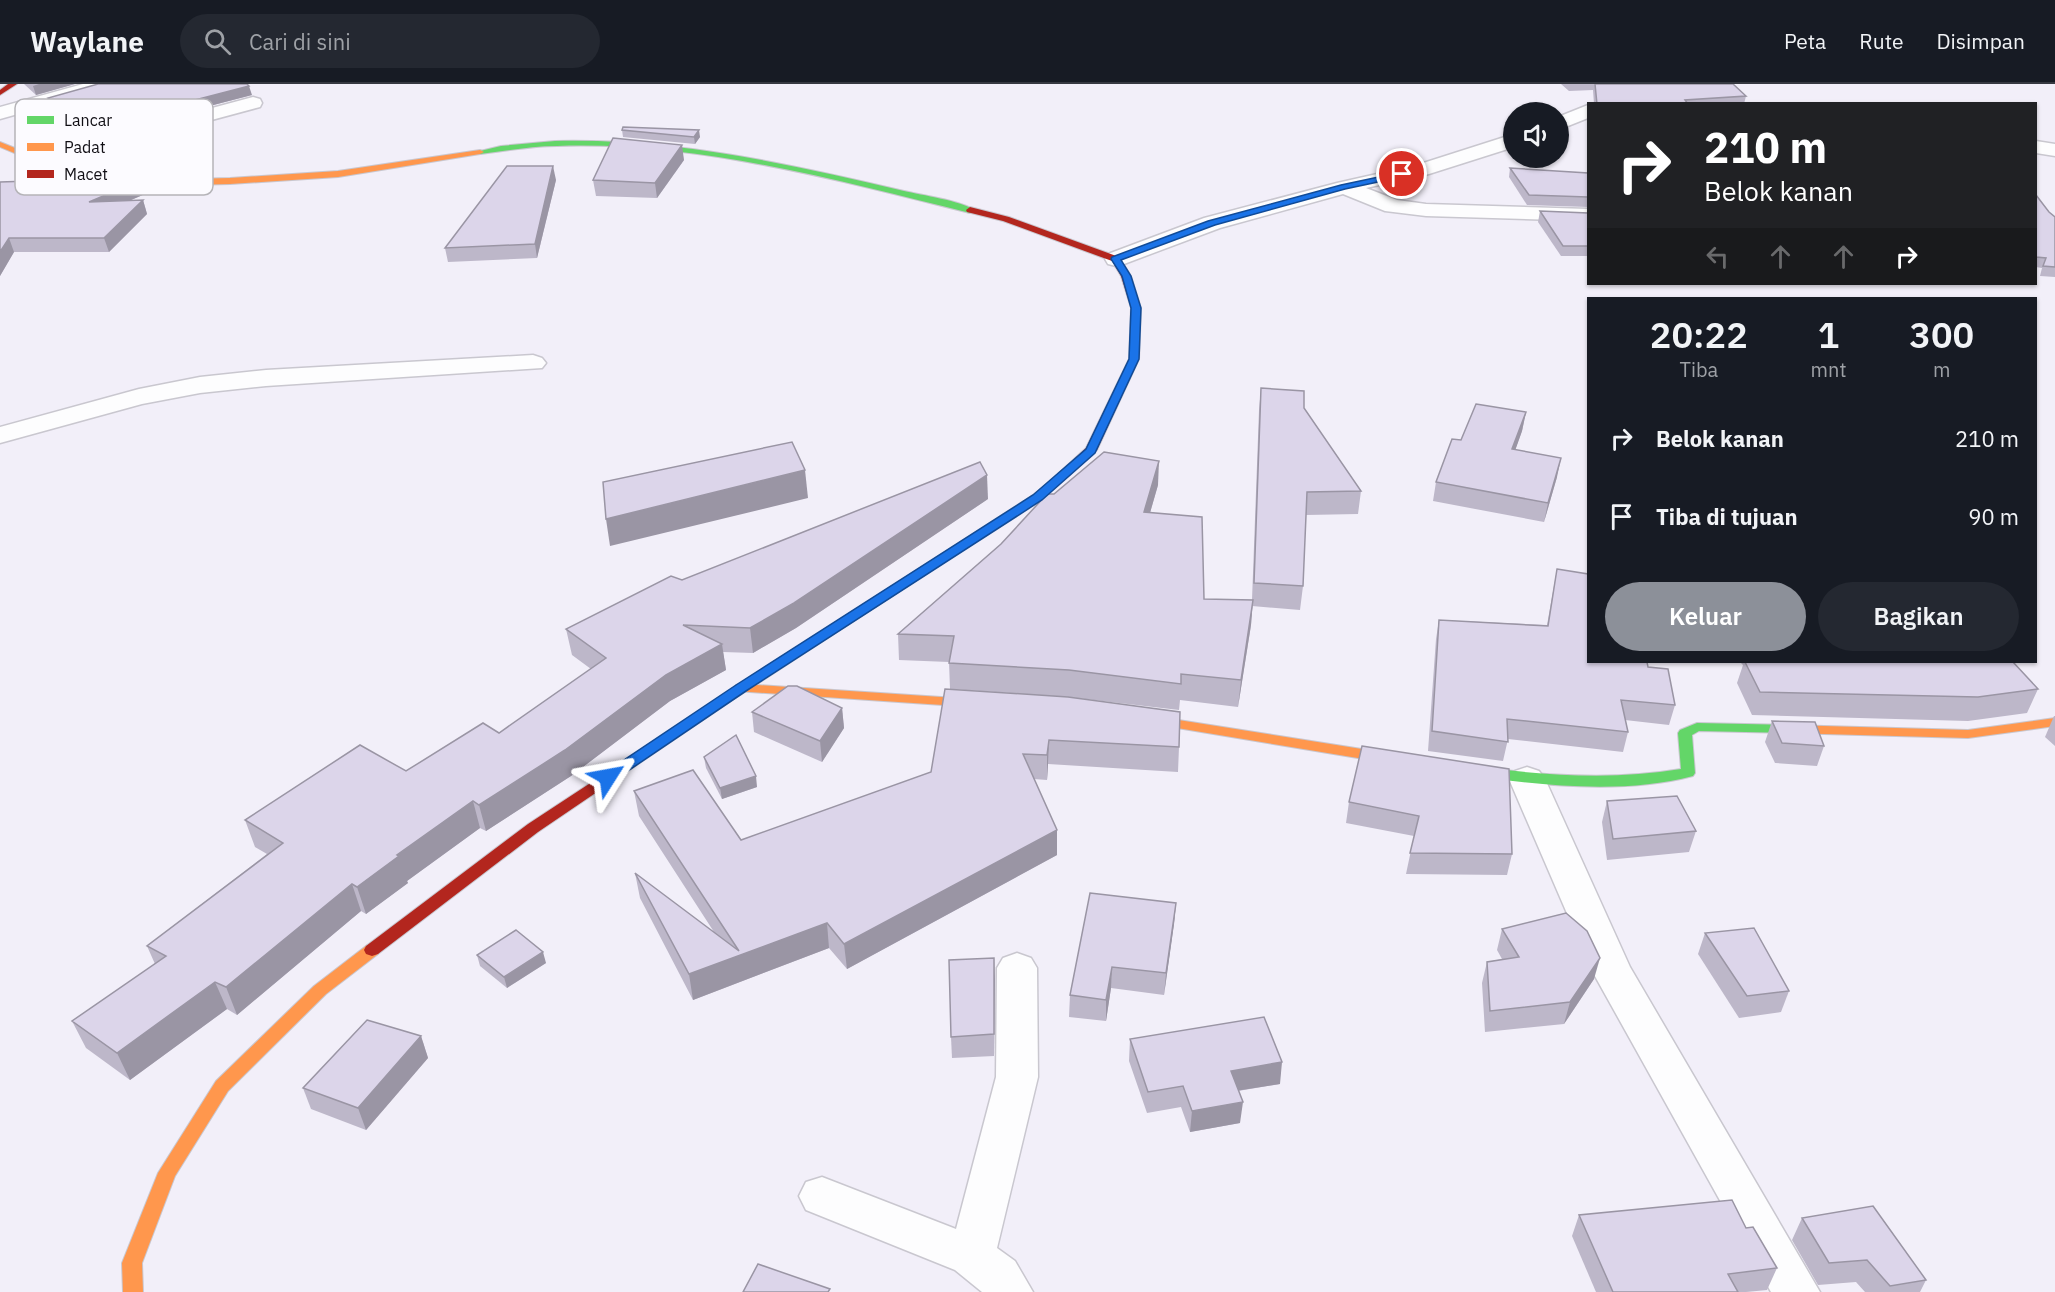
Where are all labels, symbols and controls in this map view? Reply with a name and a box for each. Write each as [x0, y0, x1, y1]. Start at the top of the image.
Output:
search box [180, 14, 600, 68]
text: Waylane [30, 23, 144, 60]
icon: search [201, 25, 234, 58]
text: Cari di sini [249, 27, 351, 56]
text: Peta [1784, 27, 1826, 55]
text: Rute [1859, 27, 1904, 55]
text: Disimpan [1937, 27, 2025, 55]
legend [15, 99, 213, 195]
map controls [1503, 102, 1569, 168]
button: sound [1503, 102, 1569, 168]
text: Lancar [64, 110, 112, 130]
text: 210 m [1704, 120, 1827, 175]
icon: right [1605, 126, 1683, 204]
text: Padat [64, 137, 106, 157]
pin [1376, 148, 1427, 199]
icon: arrive [1385, 157, 1418, 190]
text: Macet [64, 164, 108, 184]
text: Belok kanan [1704, 173, 1853, 208]
icon: left [1701, 240, 1734, 273]
icon: ahead [1764, 240, 1797, 273]
icon: ahead [1827, 240, 1860, 273]
icon: right [1890, 240, 1923, 273]
text: 20:22 [1650, 311, 1748, 358]
text: 1 [1818, 311, 1839, 358]
text: 300 [1909, 311, 1974, 358]
text: Tiba [1679, 356, 1718, 383]
text: mnt [1811, 356, 1846, 383]
text: m [1933, 356, 1950, 383]
icon: right [1605, 422, 1638, 455]
text: Belok kanan [1656, 424, 1784, 453]
text: 210 m [1955, 424, 2019, 453]
icon: arrive [1605, 500, 1638, 533]
text: Tiba di tujuan [1656, 502, 1798, 531]
text: 90 m [1968, 502, 2019, 531]
button: Keluar [1605, 582, 1806, 651]
button: Bagikan [1818, 582, 2019, 651]
position arrow [576, 745, 640, 809]

